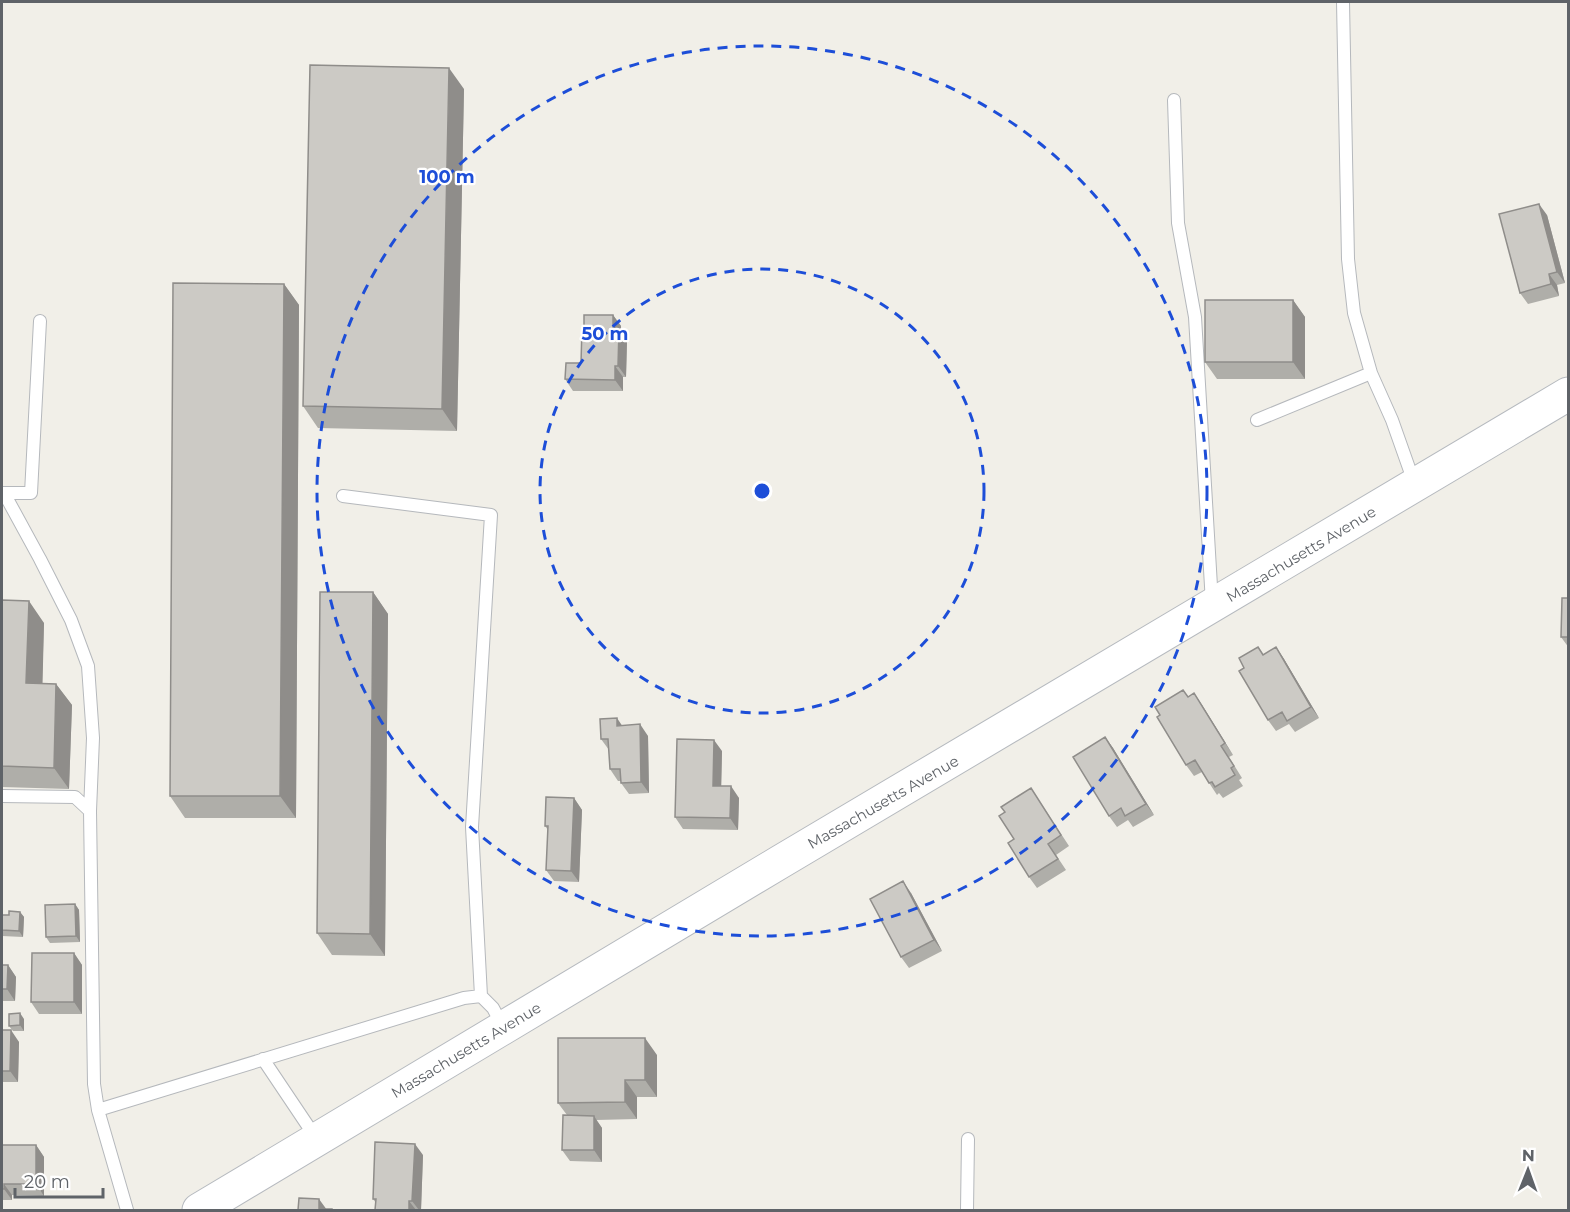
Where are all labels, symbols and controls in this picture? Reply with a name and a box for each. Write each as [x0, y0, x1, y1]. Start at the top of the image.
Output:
text: 100 m [419, 166, 475, 188]
text: 50 m [582, 323, 628, 345]
centre of rings [752, 481, 772, 501]
street label: Massachusetts Avenue [1223, 502, 1379, 606]
street label: Massachusetts Avenue [804, 751, 962, 853]
street label: Massachusetts Avenue [388, 998, 544, 1102]
north arrow [1498, 1140, 1558, 1200]
text: N [1522, 1146, 1535, 1165]
scale bar [15, 1161, 104, 1199]
text: 20 m [24, 1171, 70, 1193]

